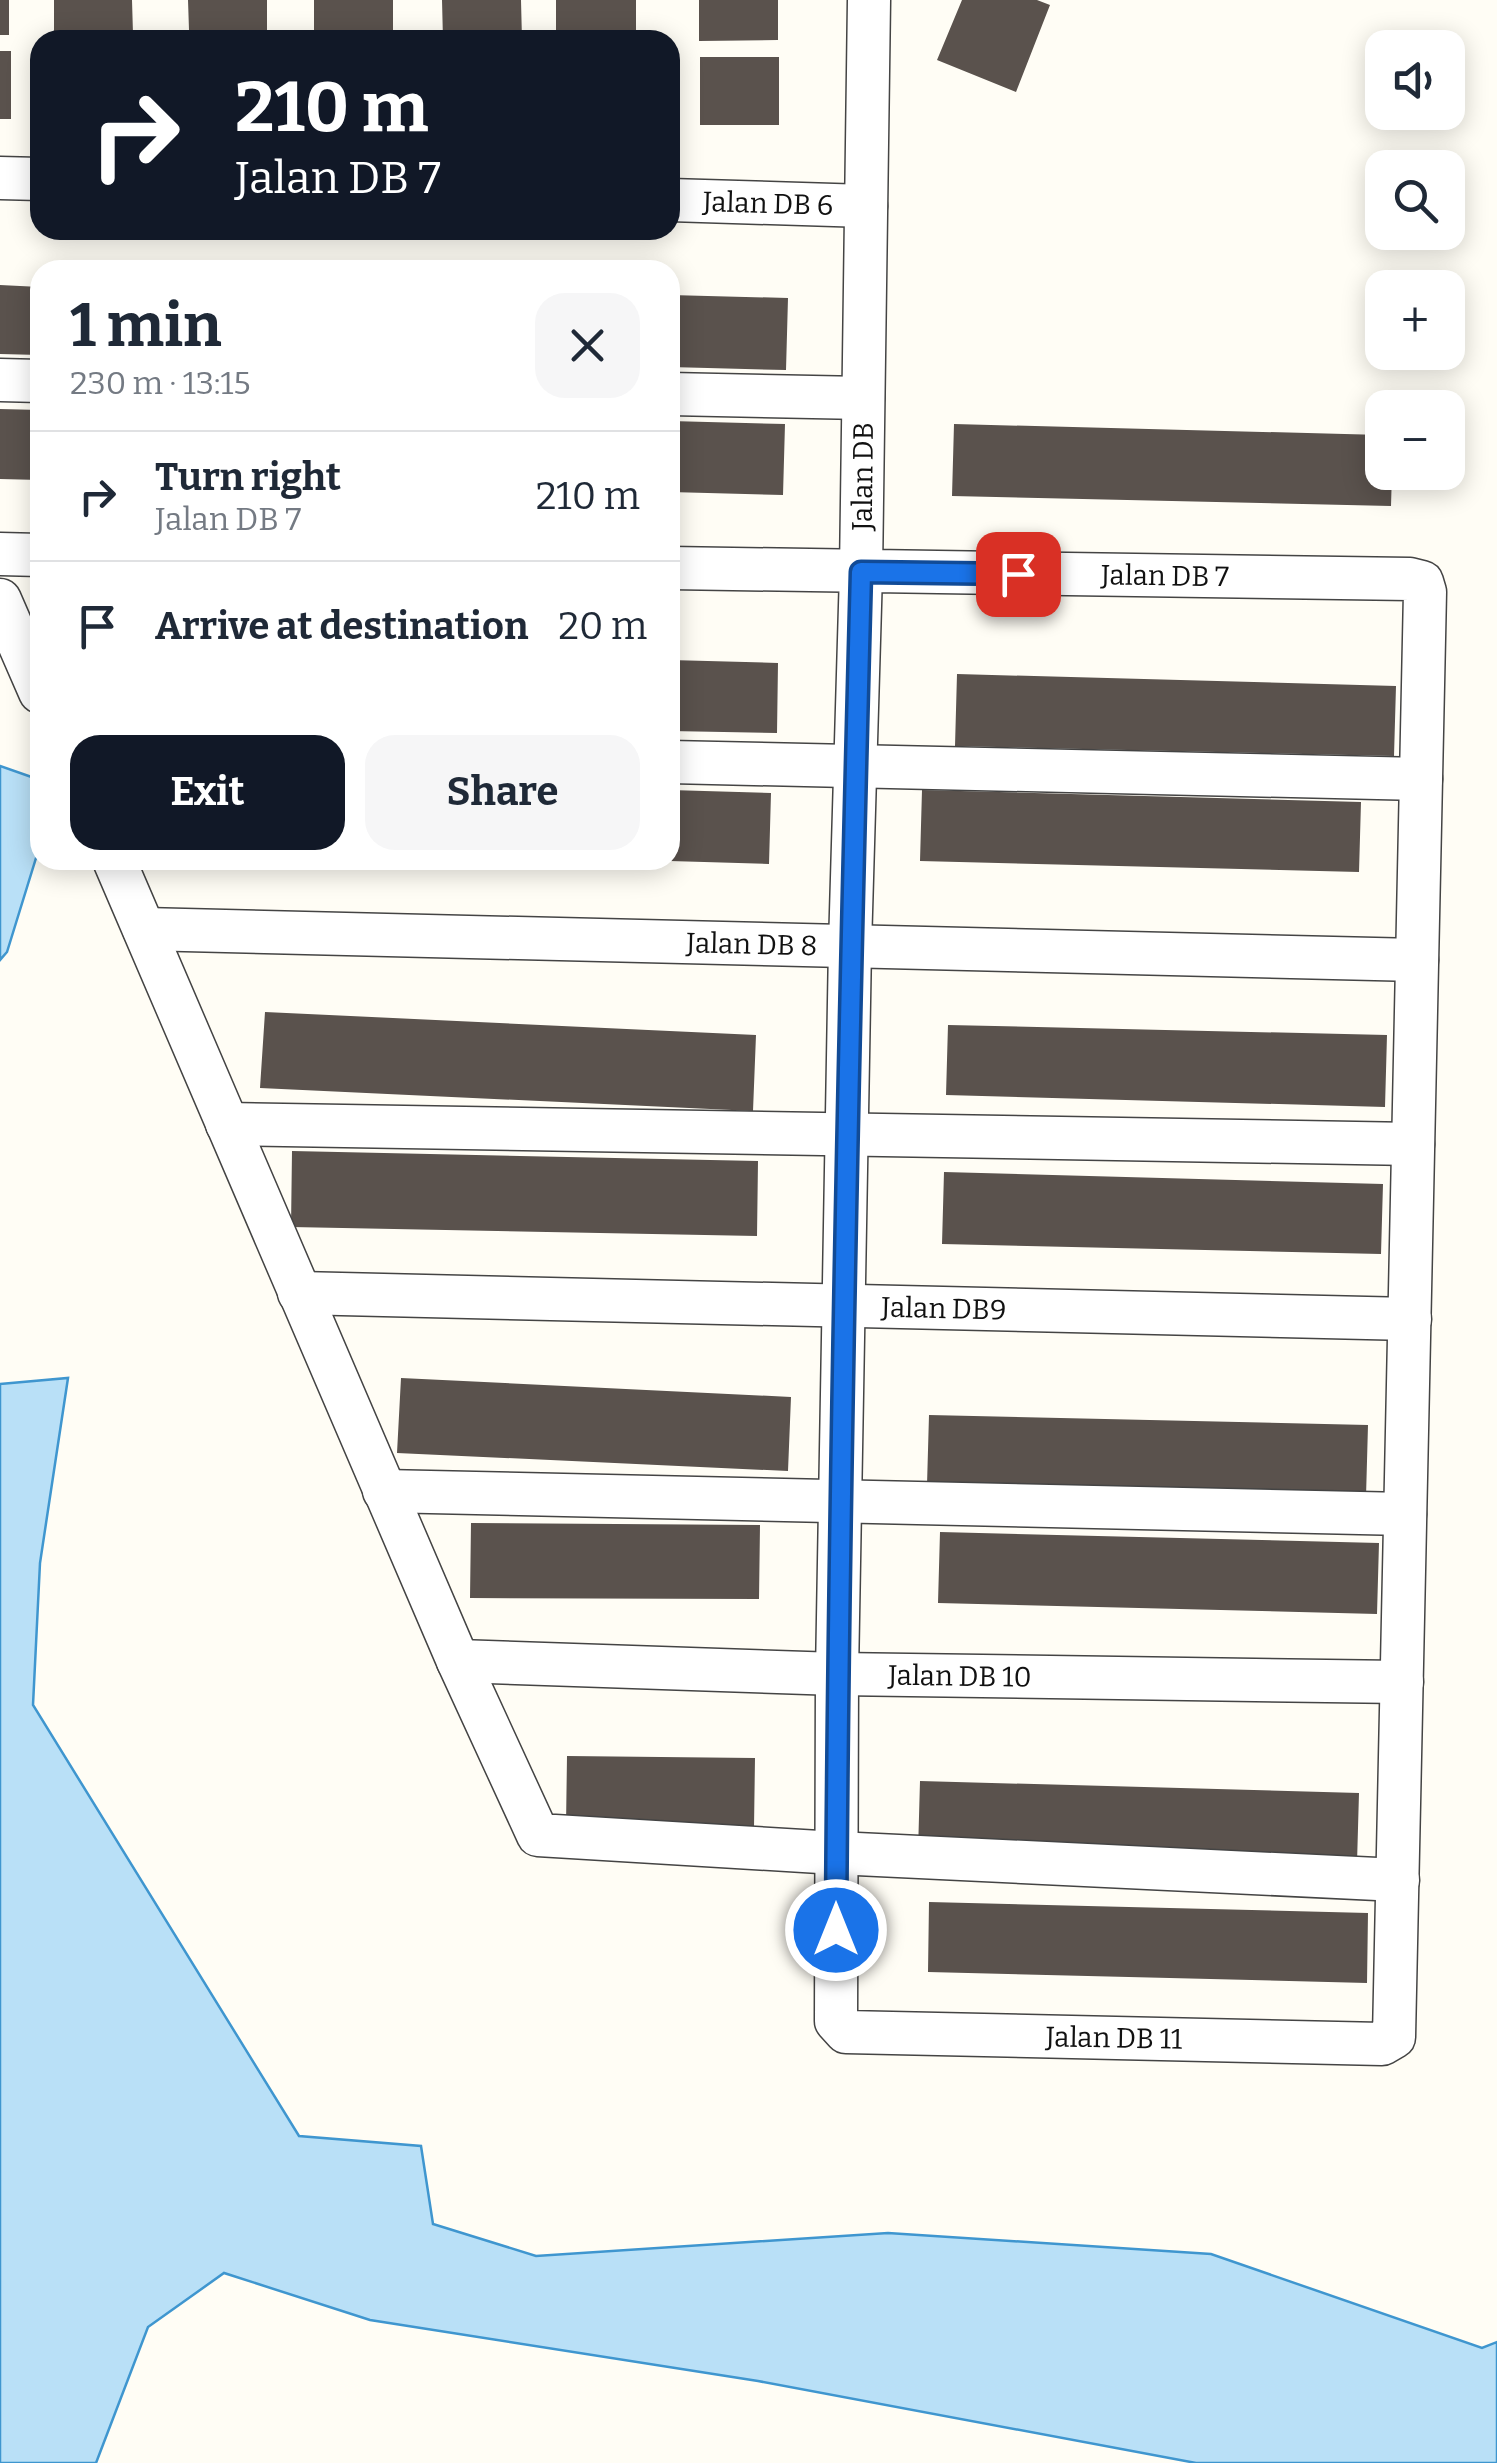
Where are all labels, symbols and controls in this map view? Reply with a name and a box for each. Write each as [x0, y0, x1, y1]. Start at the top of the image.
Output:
map controls [1365, 30, 1465, 490]
button: sound [1365, 30, 1465, 130]
text: 210 m [235, 66, 428, 150]
icon: right [70, 70, 200, 200]
button: search [1365, 150, 1465, 250]
text: Jalan DB 7 [235, 151, 441, 205]
street label: Jalan DB 6 [701, 184, 834, 221]
button: + [1365, 270, 1465, 370]
text: 1 min [70, 290, 222, 362]
button: close [535, 293, 640, 398]
text: 230 m · 13:15 [70, 364, 251, 402]
button: − [1365, 390, 1465, 490]
street label: Jalan DB [845, 422, 880, 532]
text: Turn right [155, 454, 341, 500]
icon: right [70, 469, 125, 524]
text: 210 m [536, 473, 640, 519]
text: Jalan DB 7 [155, 500, 301, 538]
pin [976, 532, 1061, 617]
icon: arrive [991, 547, 1046, 602]
street label: Jalan DB 7 [1100, 558, 1229, 593]
icon: arrive [70, 599, 125, 654]
text: Arrive at destination [155, 603, 528, 649]
text: 20 m [558, 603, 647, 649]
button: Exit [70, 735, 345, 850]
button: Share [365, 735, 640, 850]
street label: Jalan DB 8 [685, 926, 818, 962]
street label: Jalan DB9 [880, 1290, 1007, 1326]
street label: Jalan DB 10 [887, 1658, 1032, 1693]
position arrow [784, 1878, 888, 1982]
street label: Jalan DB 11 [1044, 2020, 1183, 2056]

